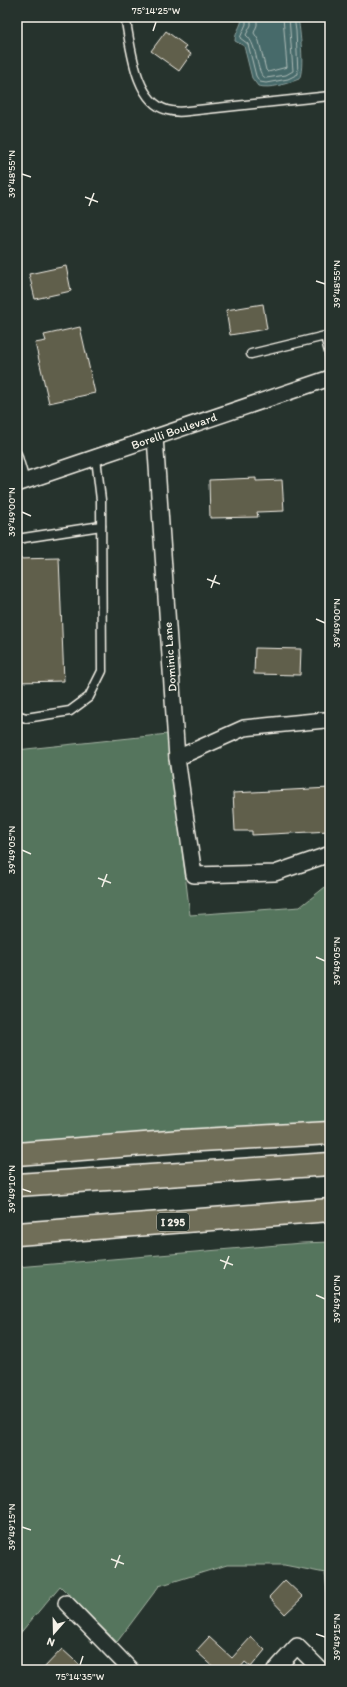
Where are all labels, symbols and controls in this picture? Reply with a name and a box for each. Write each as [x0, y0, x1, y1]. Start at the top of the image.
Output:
text: 75°14'25"W [132, 4, 181, 17]
text: 39°48'55"N [5, 150, 18, 198]
text: 39°48'55"N [330, 260, 343, 308]
street label: Borelli Boulevard [129, 410, 219, 452]
text: 39°49'00"N [5, 487, 18, 537]
text: 39°49'00"N [330, 598, 343, 648]
street label: Dominic Lane [161, 621, 179, 692]
text: 39°49'05"N [5, 825, 18, 874]
text: 39°49'05"N [330, 936, 343, 985]
text: 39°49'10"N [5, 1165, 18, 1213]
road number: I 295 [157, 1213, 189, 1231]
text: 39°49'10"N [330, 1275, 343, 1323]
text: 39°49'15"N [5, 1503, 18, 1551]
north arrow [34, 1613, 74, 1653]
text: 39°49'15"N [330, 1613, 343, 1661]
text: N [45, 1635, 56, 1649]
text: 75°14'35"W [56, 1670, 105, 1683]

